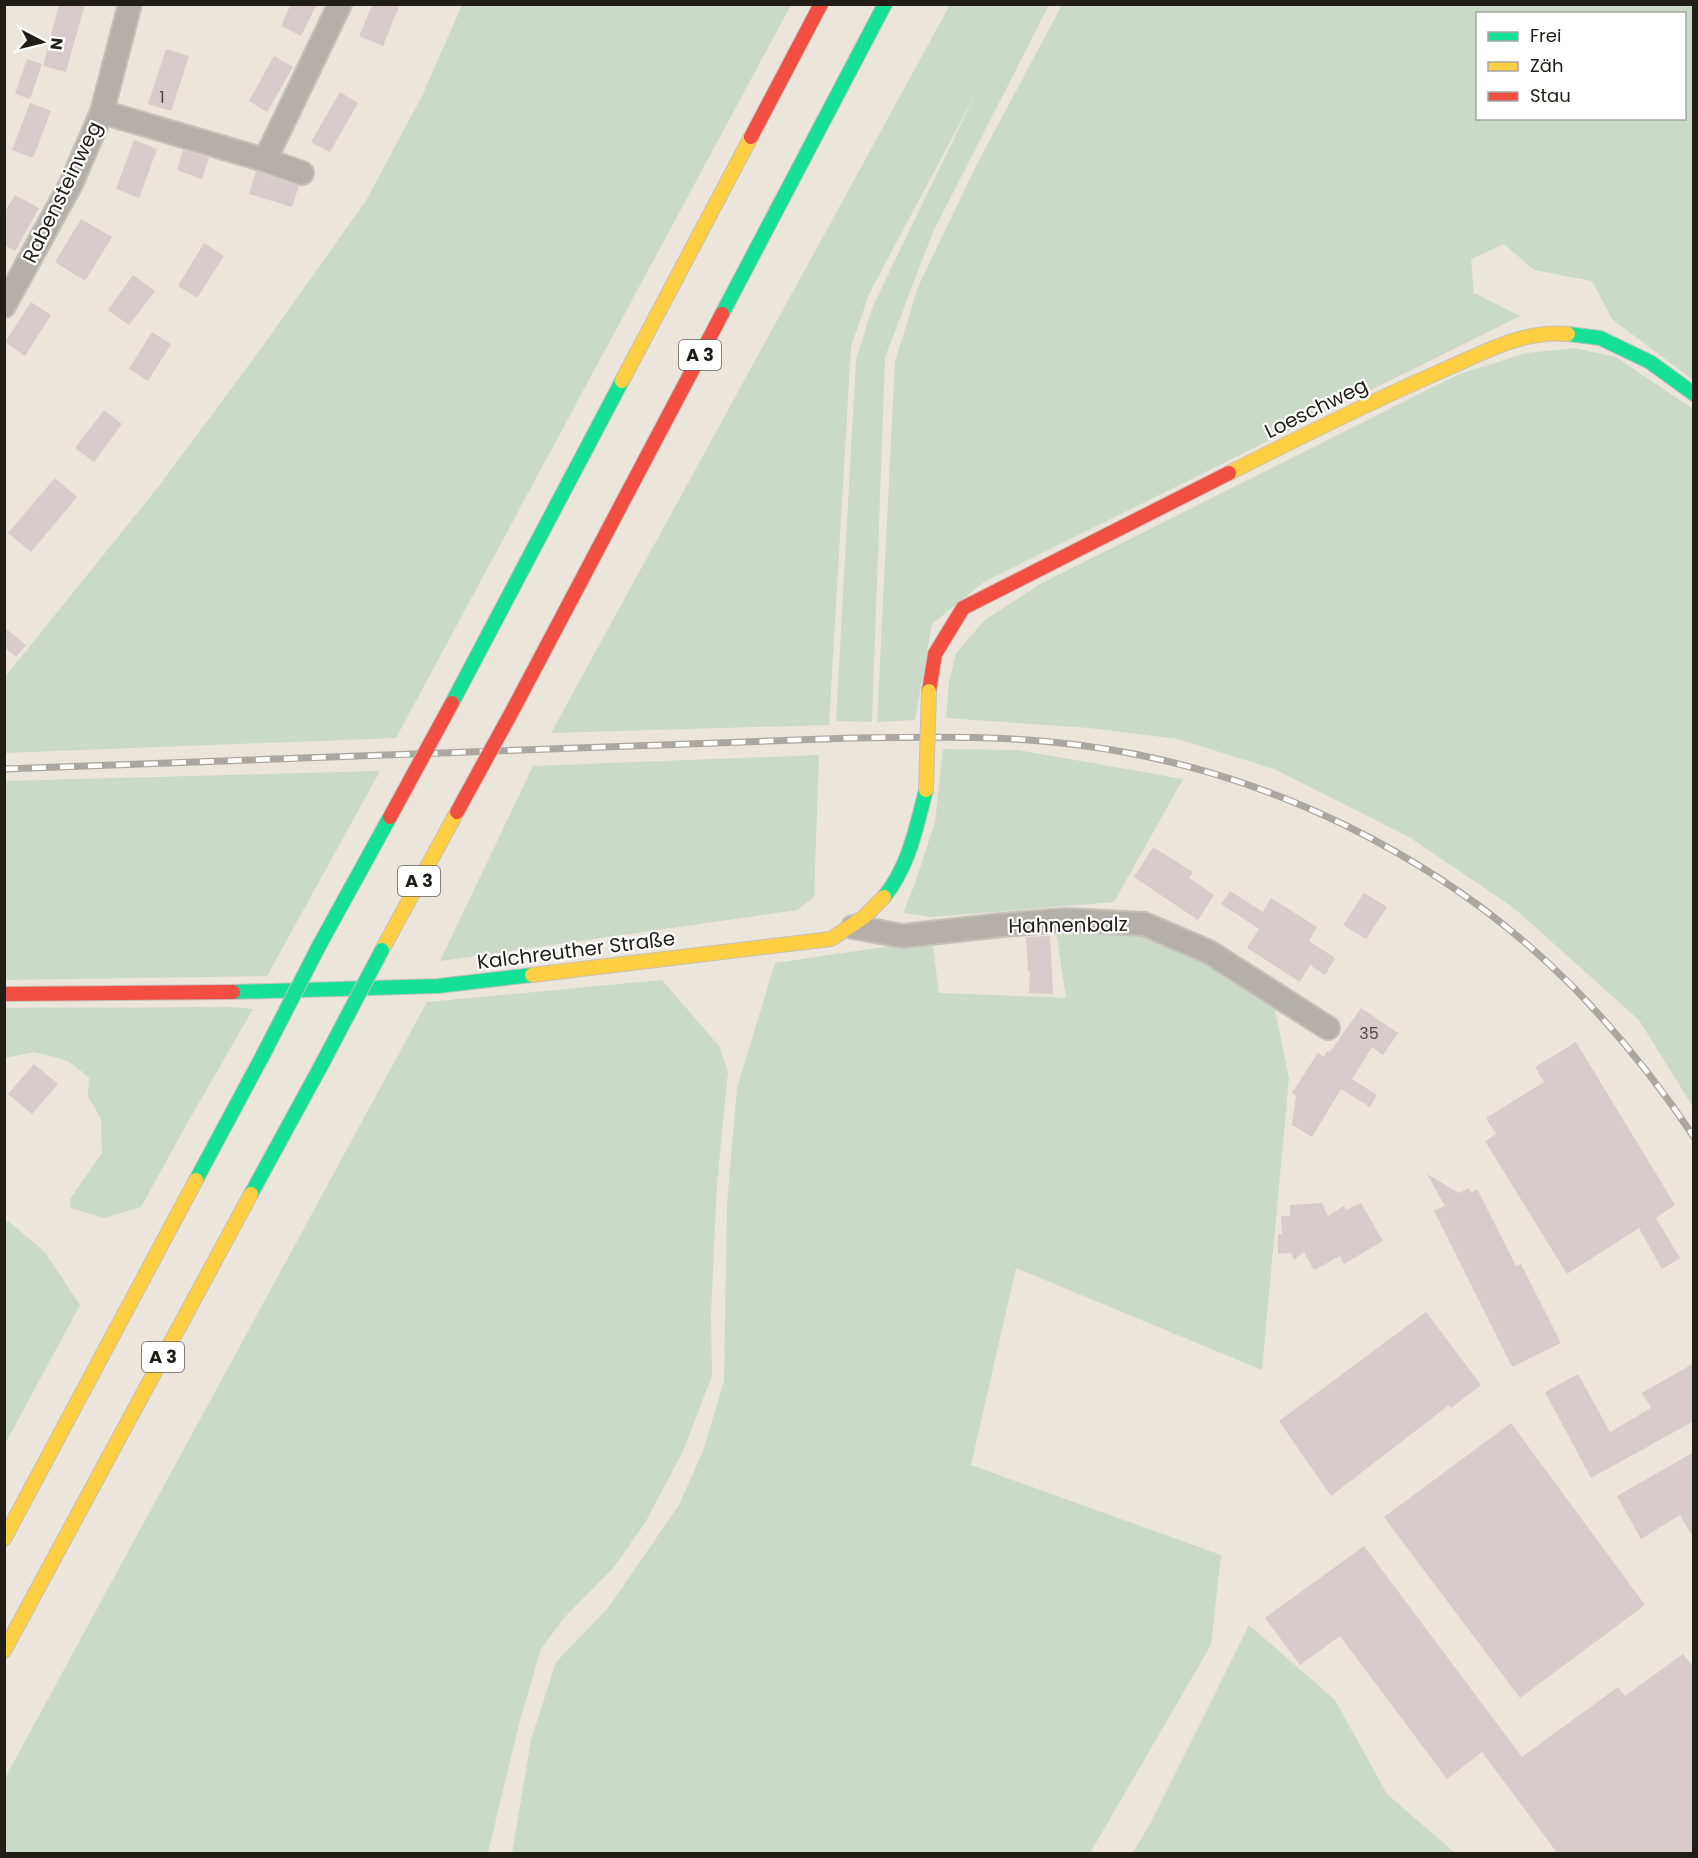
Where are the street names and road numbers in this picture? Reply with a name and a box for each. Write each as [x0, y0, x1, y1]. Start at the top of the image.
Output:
street label: Rabensteinweg [16, 116, 108, 268]
road number: A 3 [679, 340, 721, 370]
street label: Loeschweg [1260, 371, 1372, 445]
road number: A 3 [398, 866, 440, 896]
street label: Hahnenbalz [1008, 910, 1128, 940]
street label: Kalchreuther Straße [475, 924, 677, 976]
road number: A 3 [142, 1342, 184, 1372]

